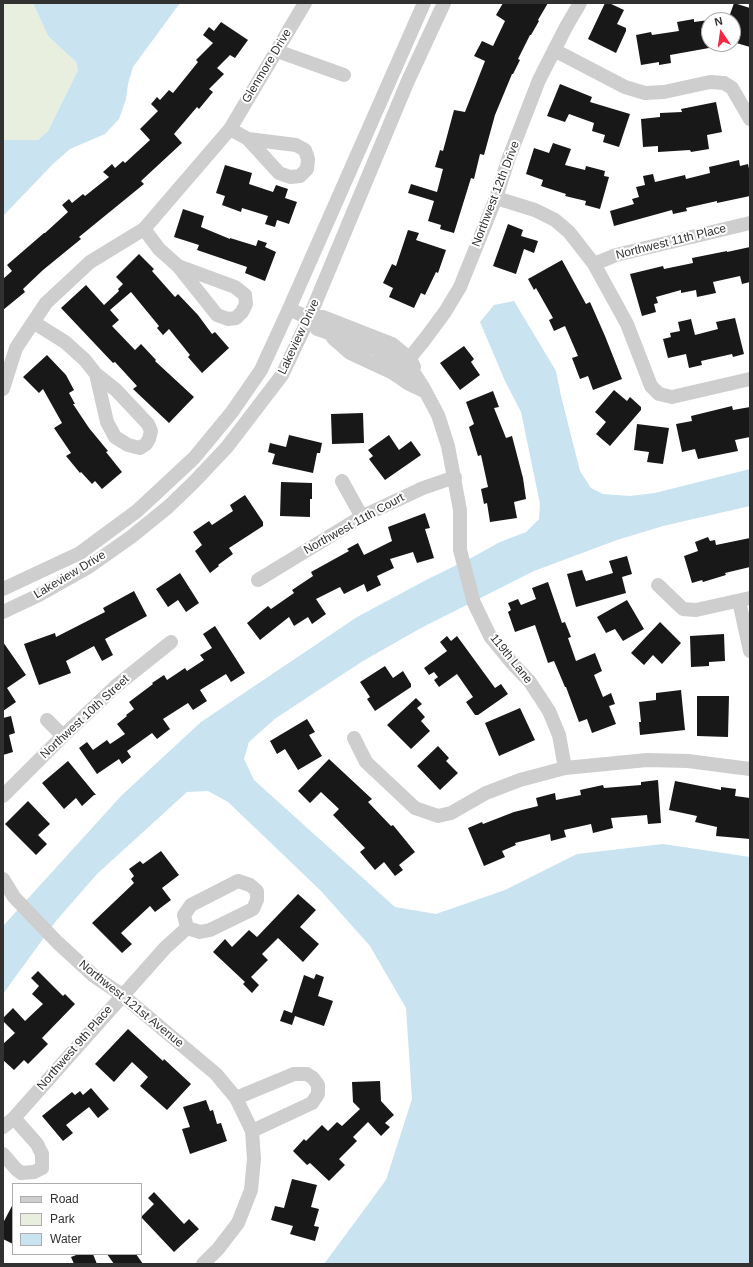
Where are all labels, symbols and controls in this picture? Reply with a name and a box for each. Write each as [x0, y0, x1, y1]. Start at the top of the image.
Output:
north arrow [701, 12, 741, 52]
text: N [713, 15, 724, 28]
street label: Glenmore Drive [239, 26, 295, 106]
street label: Northwest 12th Drive [469, 139, 523, 249]
street label: Northwest 11th Place [614, 221, 728, 263]
street label: Lakeview Drive [275, 297, 323, 377]
street label: Northwest 11th Court [301, 490, 407, 558]
street label: Lakeview Drive [31, 548, 109, 602]
street label: 119th Lane [487, 631, 535, 687]
street label: Northwest 10th Street [38, 672, 132, 762]
street label: Northwest 121st Avenue [76, 957, 186, 1051]
street label: Northwest 9th Place [34, 1003, 116, 1093]
legend [12, 1183, 142, 1255]
text: Road [50, 1192, 79, 1206]
text: Park [50, 1212, 75, 1226]
text: Water [50, 1232, 82, 1246]

